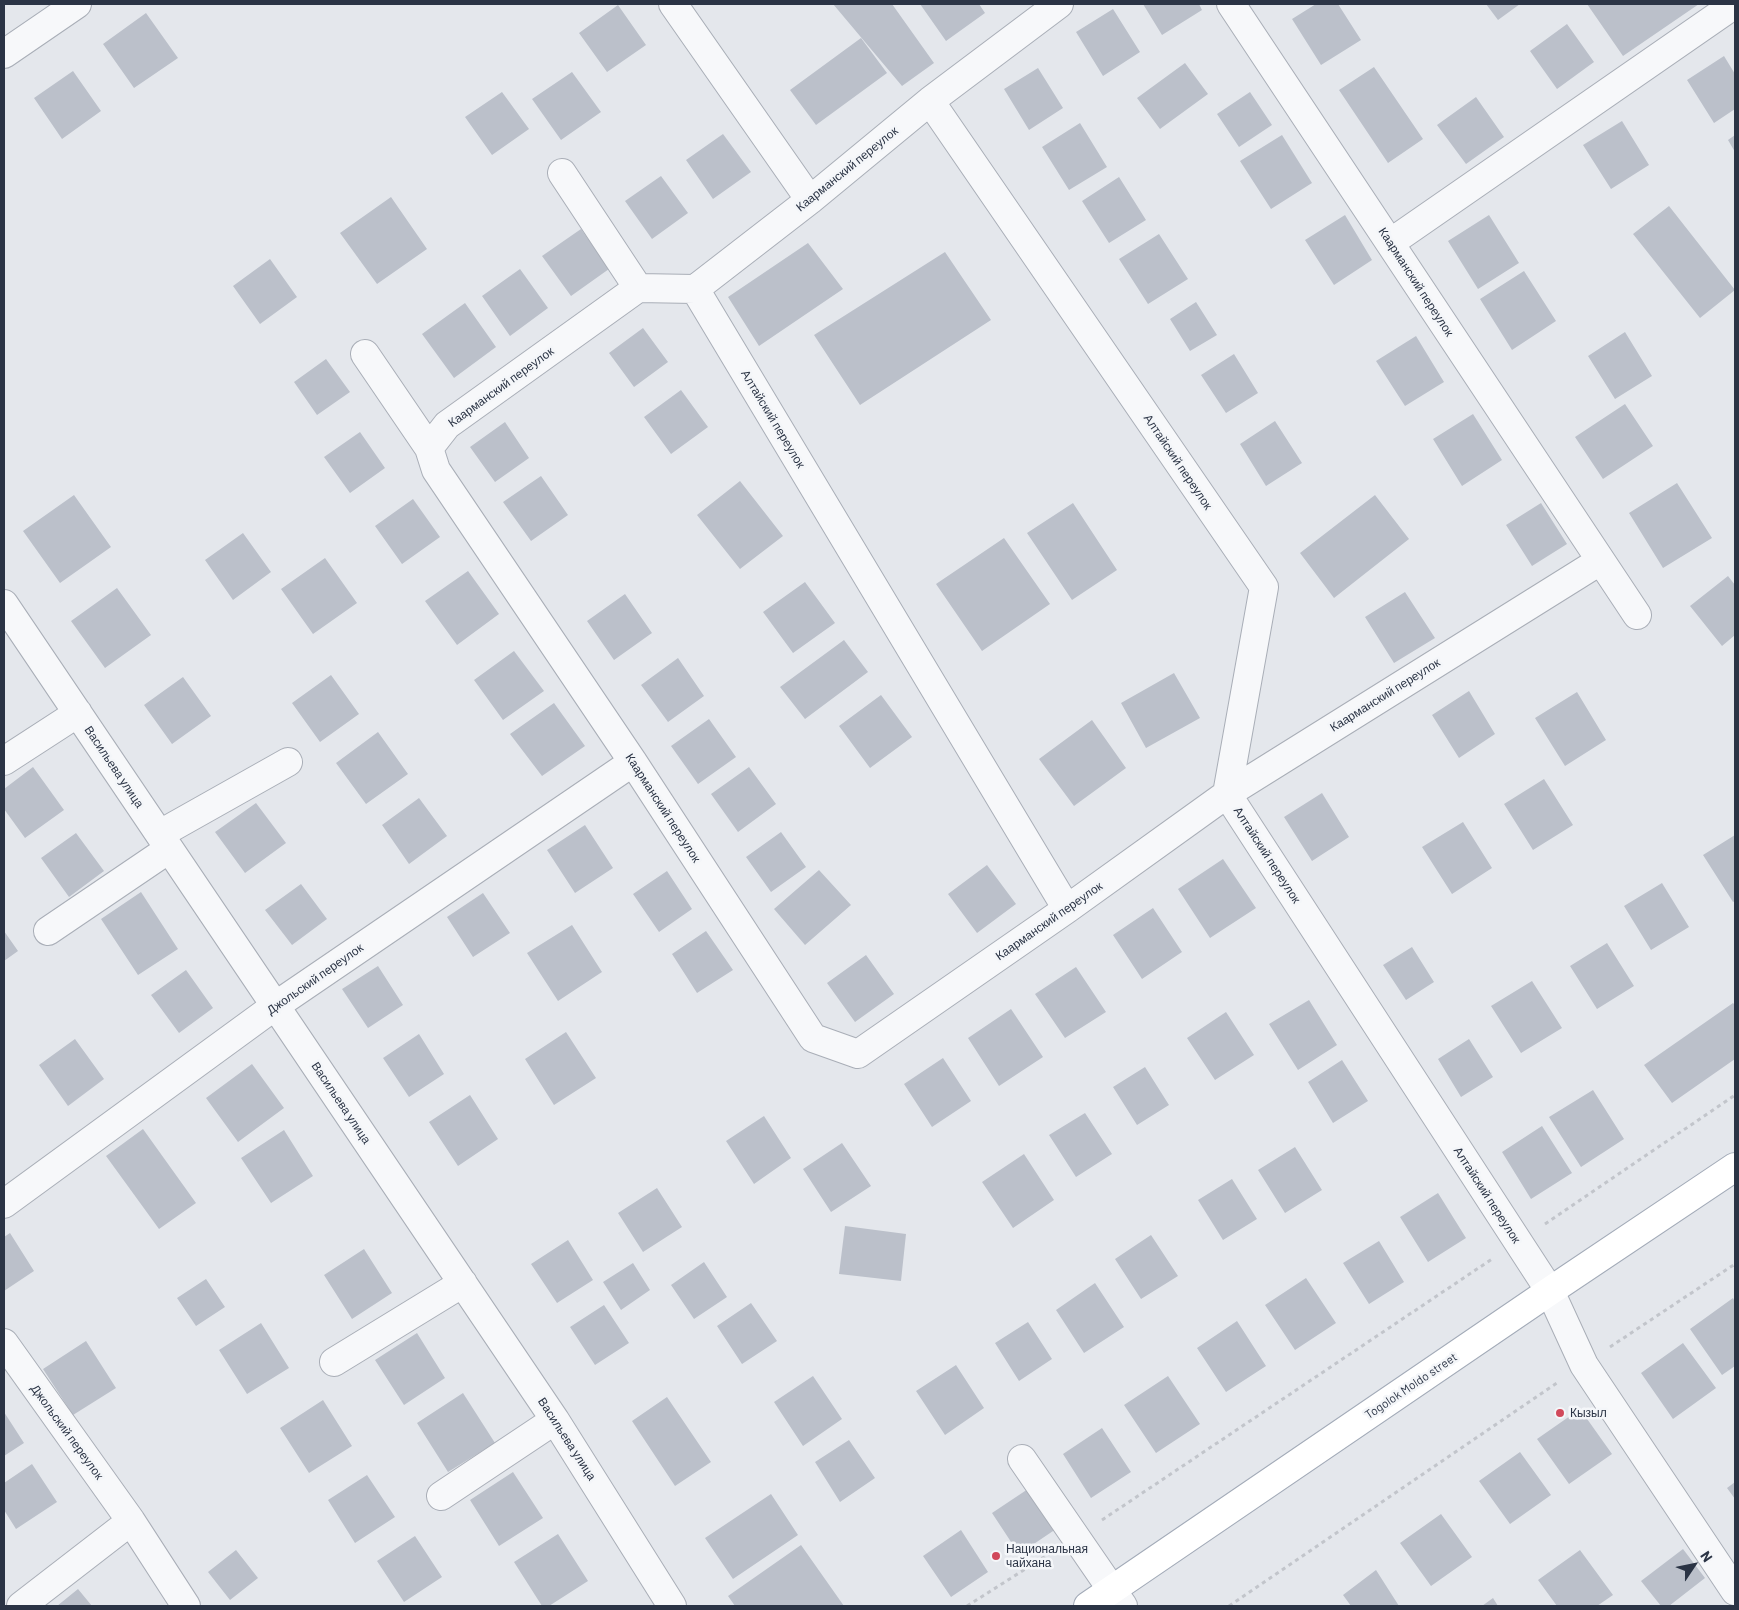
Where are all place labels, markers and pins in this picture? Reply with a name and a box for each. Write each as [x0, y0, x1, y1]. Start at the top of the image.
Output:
place label: Кызыл [1570, 1406, 1607, 1420]
marker: Кызыл [1554, 1407, 1566, 1419]
place label: Национальная чайхана [1006, 1542, 1088, 1570]
marker: Национальная чайхана [990, 1550, 1002, 1562]

